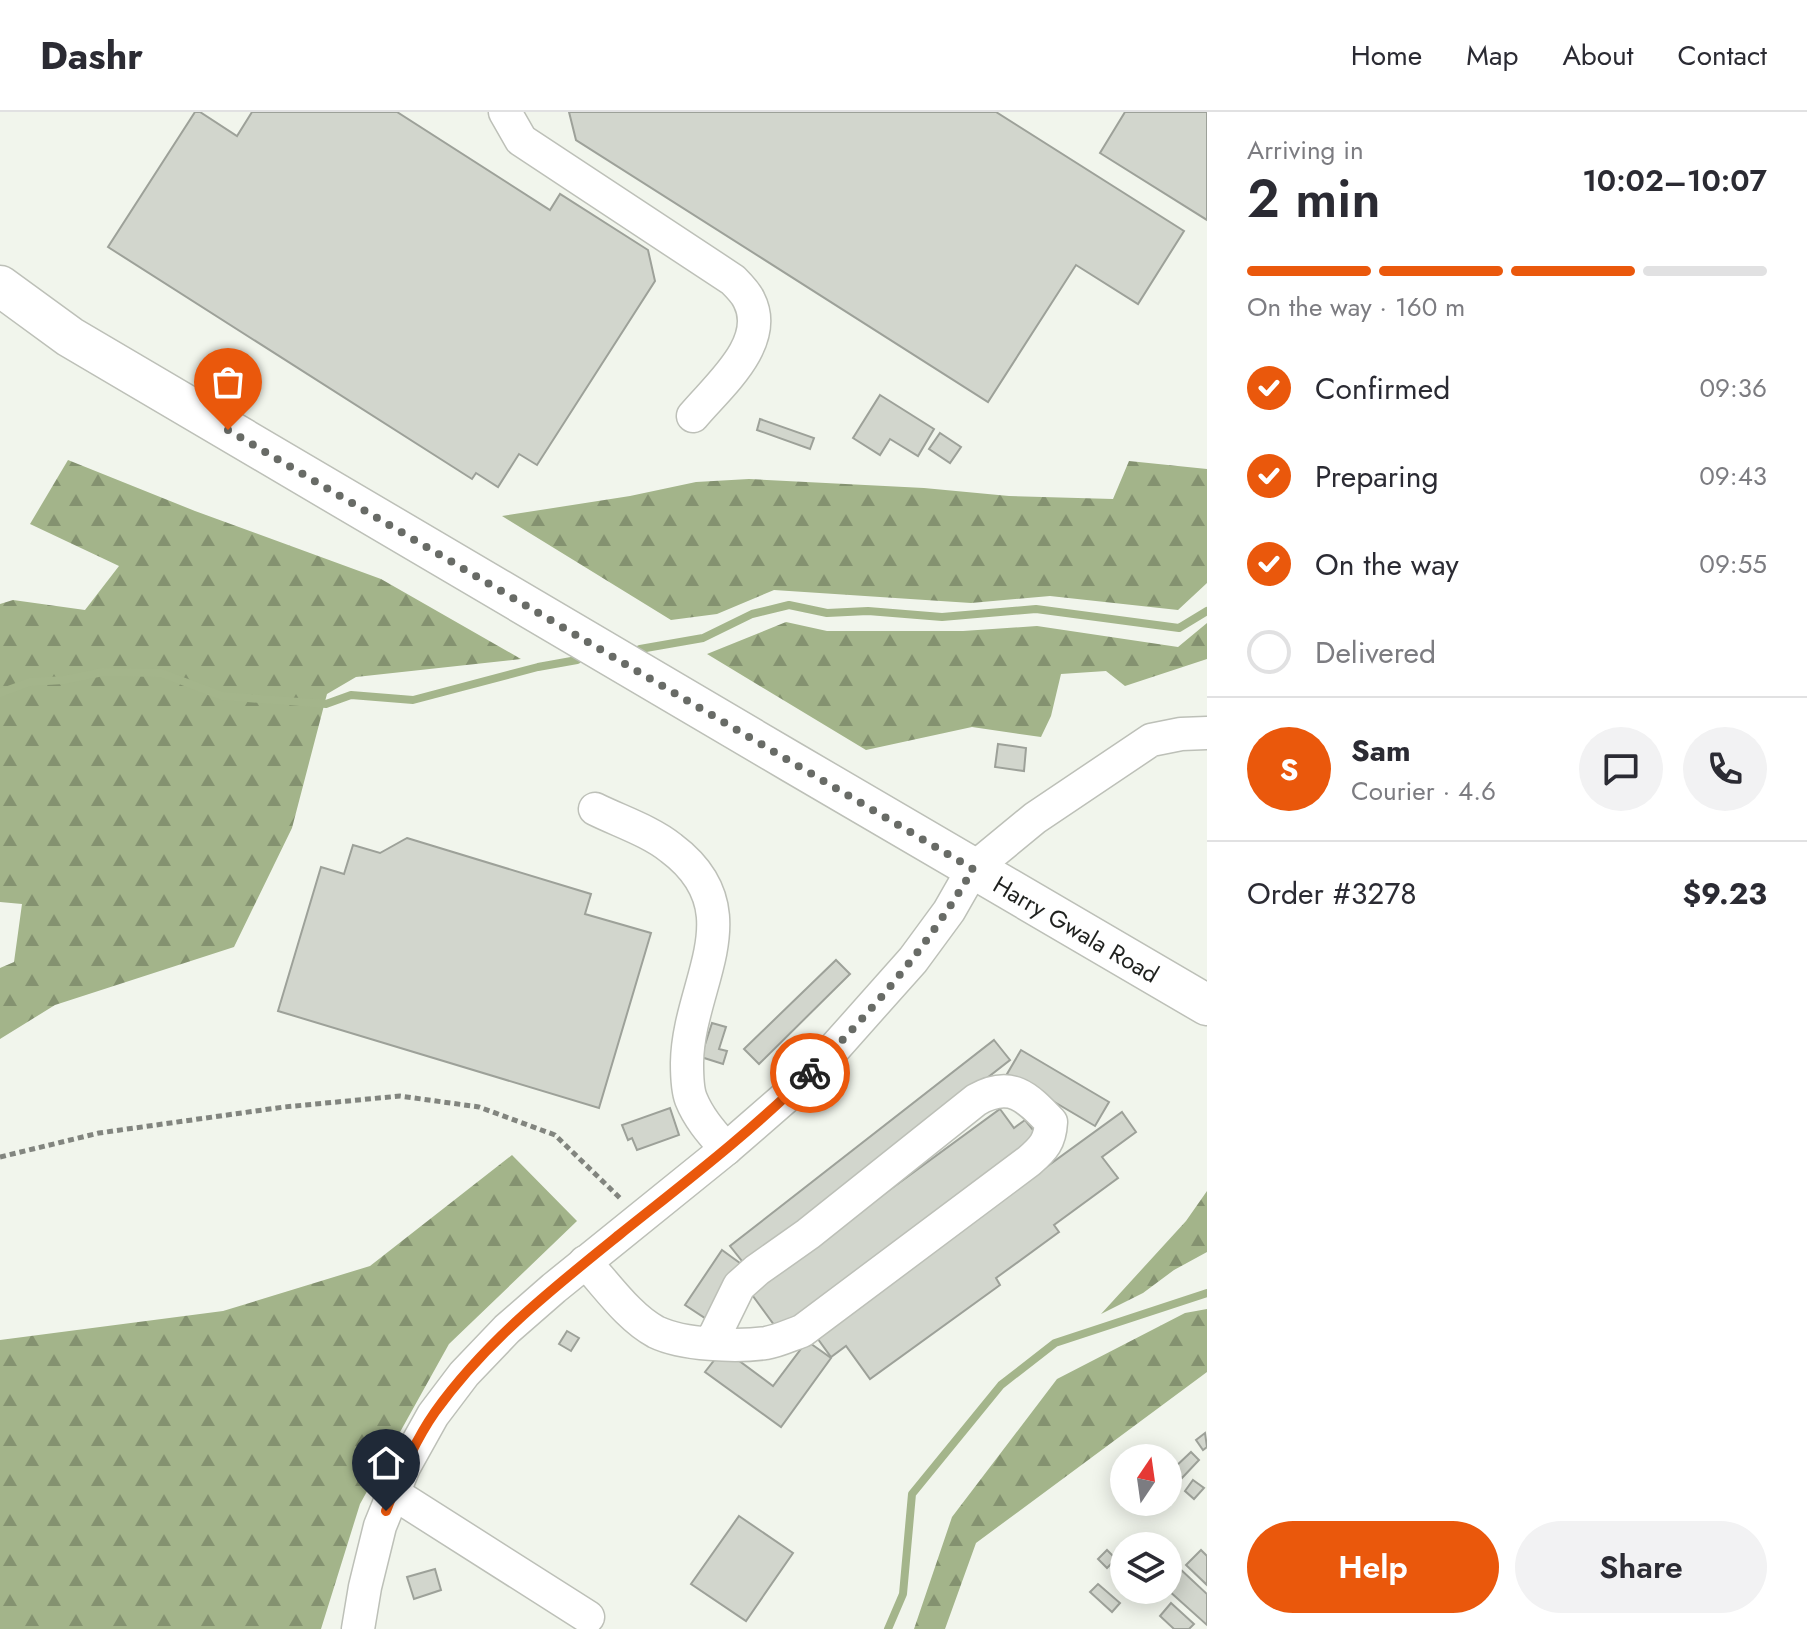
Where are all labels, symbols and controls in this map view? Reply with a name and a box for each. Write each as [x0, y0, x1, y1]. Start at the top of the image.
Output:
text: Dashr [40, 28, 143, 83]
text: Home [1351, 35, 1422, 76]
text: Map [1466, 35, 1518, 76]
text: About [1562, 35, 1634, 76]
text: Contact [1678, 35, 1767, 76]
text: Arriving in [1247, 131, 1364, 169]
text: 10:02–10:07 [1582, 159, 1767, 202]
text: 2 min [1247, 161, 1380, 237]
text: On the way · 160 m [1247, 288, 1465, 326]
pin [194, 348, 262, 430]
icon: bag [206, 360, 250, 404]
icon: check [1247, 366, 1291, 410]
text: Confirmed [1315, 367, 1450, 410]
text: 09:36 [1699, 369, 1767, 407]
icon: check [1247, 454, 1291, 498]
text: Preparing [1315, 455, 1439, 498]
text: 09:43 [1699, 457, 1767, 495]
icon: check [1247, 542, 1291, 586]
text: On the way [1315, 543, 1459, 586]
text: 09:55 [1699, 545, 1767, 583]
text: Delivered [1315, 631, 1436, 674]
button: chat [1579, 727, 1663, 811]
button: phone [1683, 727, 1767, 811]
text: Sam [1351, 729, 1411, 772]
text: S [1280, 748, 1298, 791]
text: Courier · 4.6 [1351, 772, 1496, 810]
street label: Harry Gwala Road [987, 867, 1166, 991]
text: Order #3278 [1247, 872, 1417, 915]
text: $9.23 [1682, 872, 1767, 915]
courier [770, 1033, 850, 1113]
icon: bike [788, 1051, 832, 1095]
pin [352, 1429, 420, 1511]
icon: home [364, 1441, 408, 1485]
north arrow [1110, 1444, 1182, 1516]
map controls [1110, 1444, 1182, 1604]
button: Help [1247, 1521, 1499, 1613]
button: Share [1515, 1521, 1767, 1613]
button: layers [1110, 1532, 1182, 1604]

